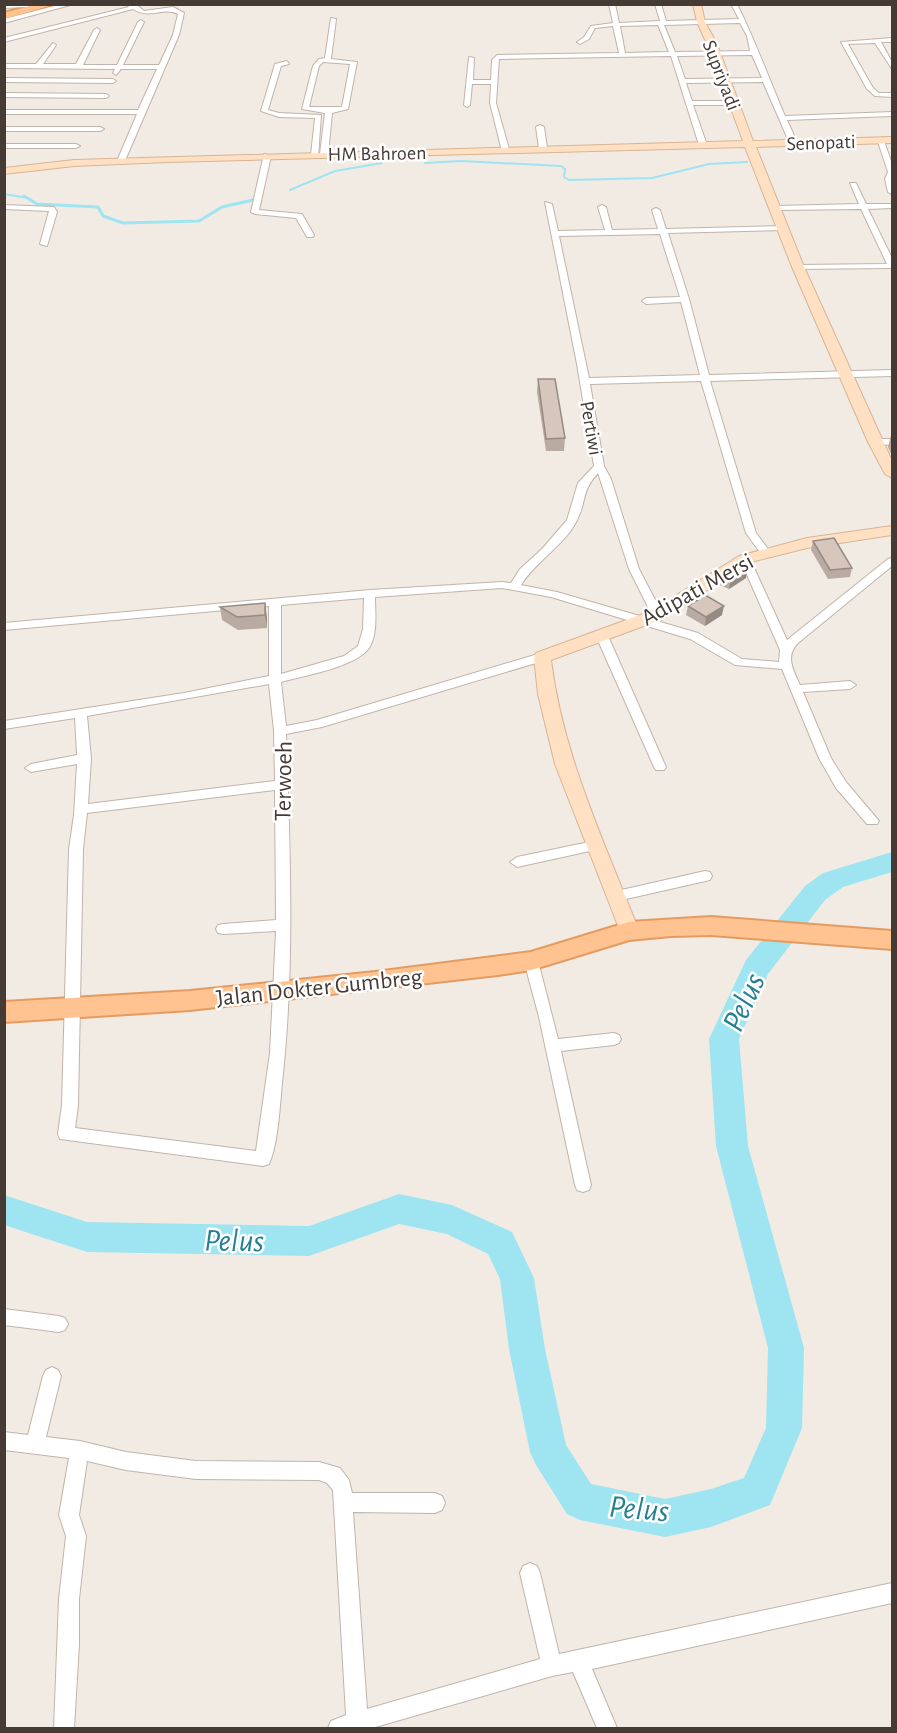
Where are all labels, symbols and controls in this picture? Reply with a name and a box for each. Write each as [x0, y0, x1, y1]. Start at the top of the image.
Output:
street label: Supriyadi [699, 37, 744, 113]
street label: Senopati [786, 132, 856, 154]
street label: HM Bahroen [327, 143, 427, 165]
street label: Pertiwi [576, 399, 606, 457]
street label: Adipati Mersi [637, 549, 758, 631]
street label: Terwoeh [271, 741, 297, 821]
street label: Jalan Dokter Gumbreg [215, 965, 424, 1011]
water label: Pelus [717, 969, 771, 1036]
water label: Pelus [204, 1224, 264, 1258]
water label: Pelus [608, 1490, 670, 1528]

